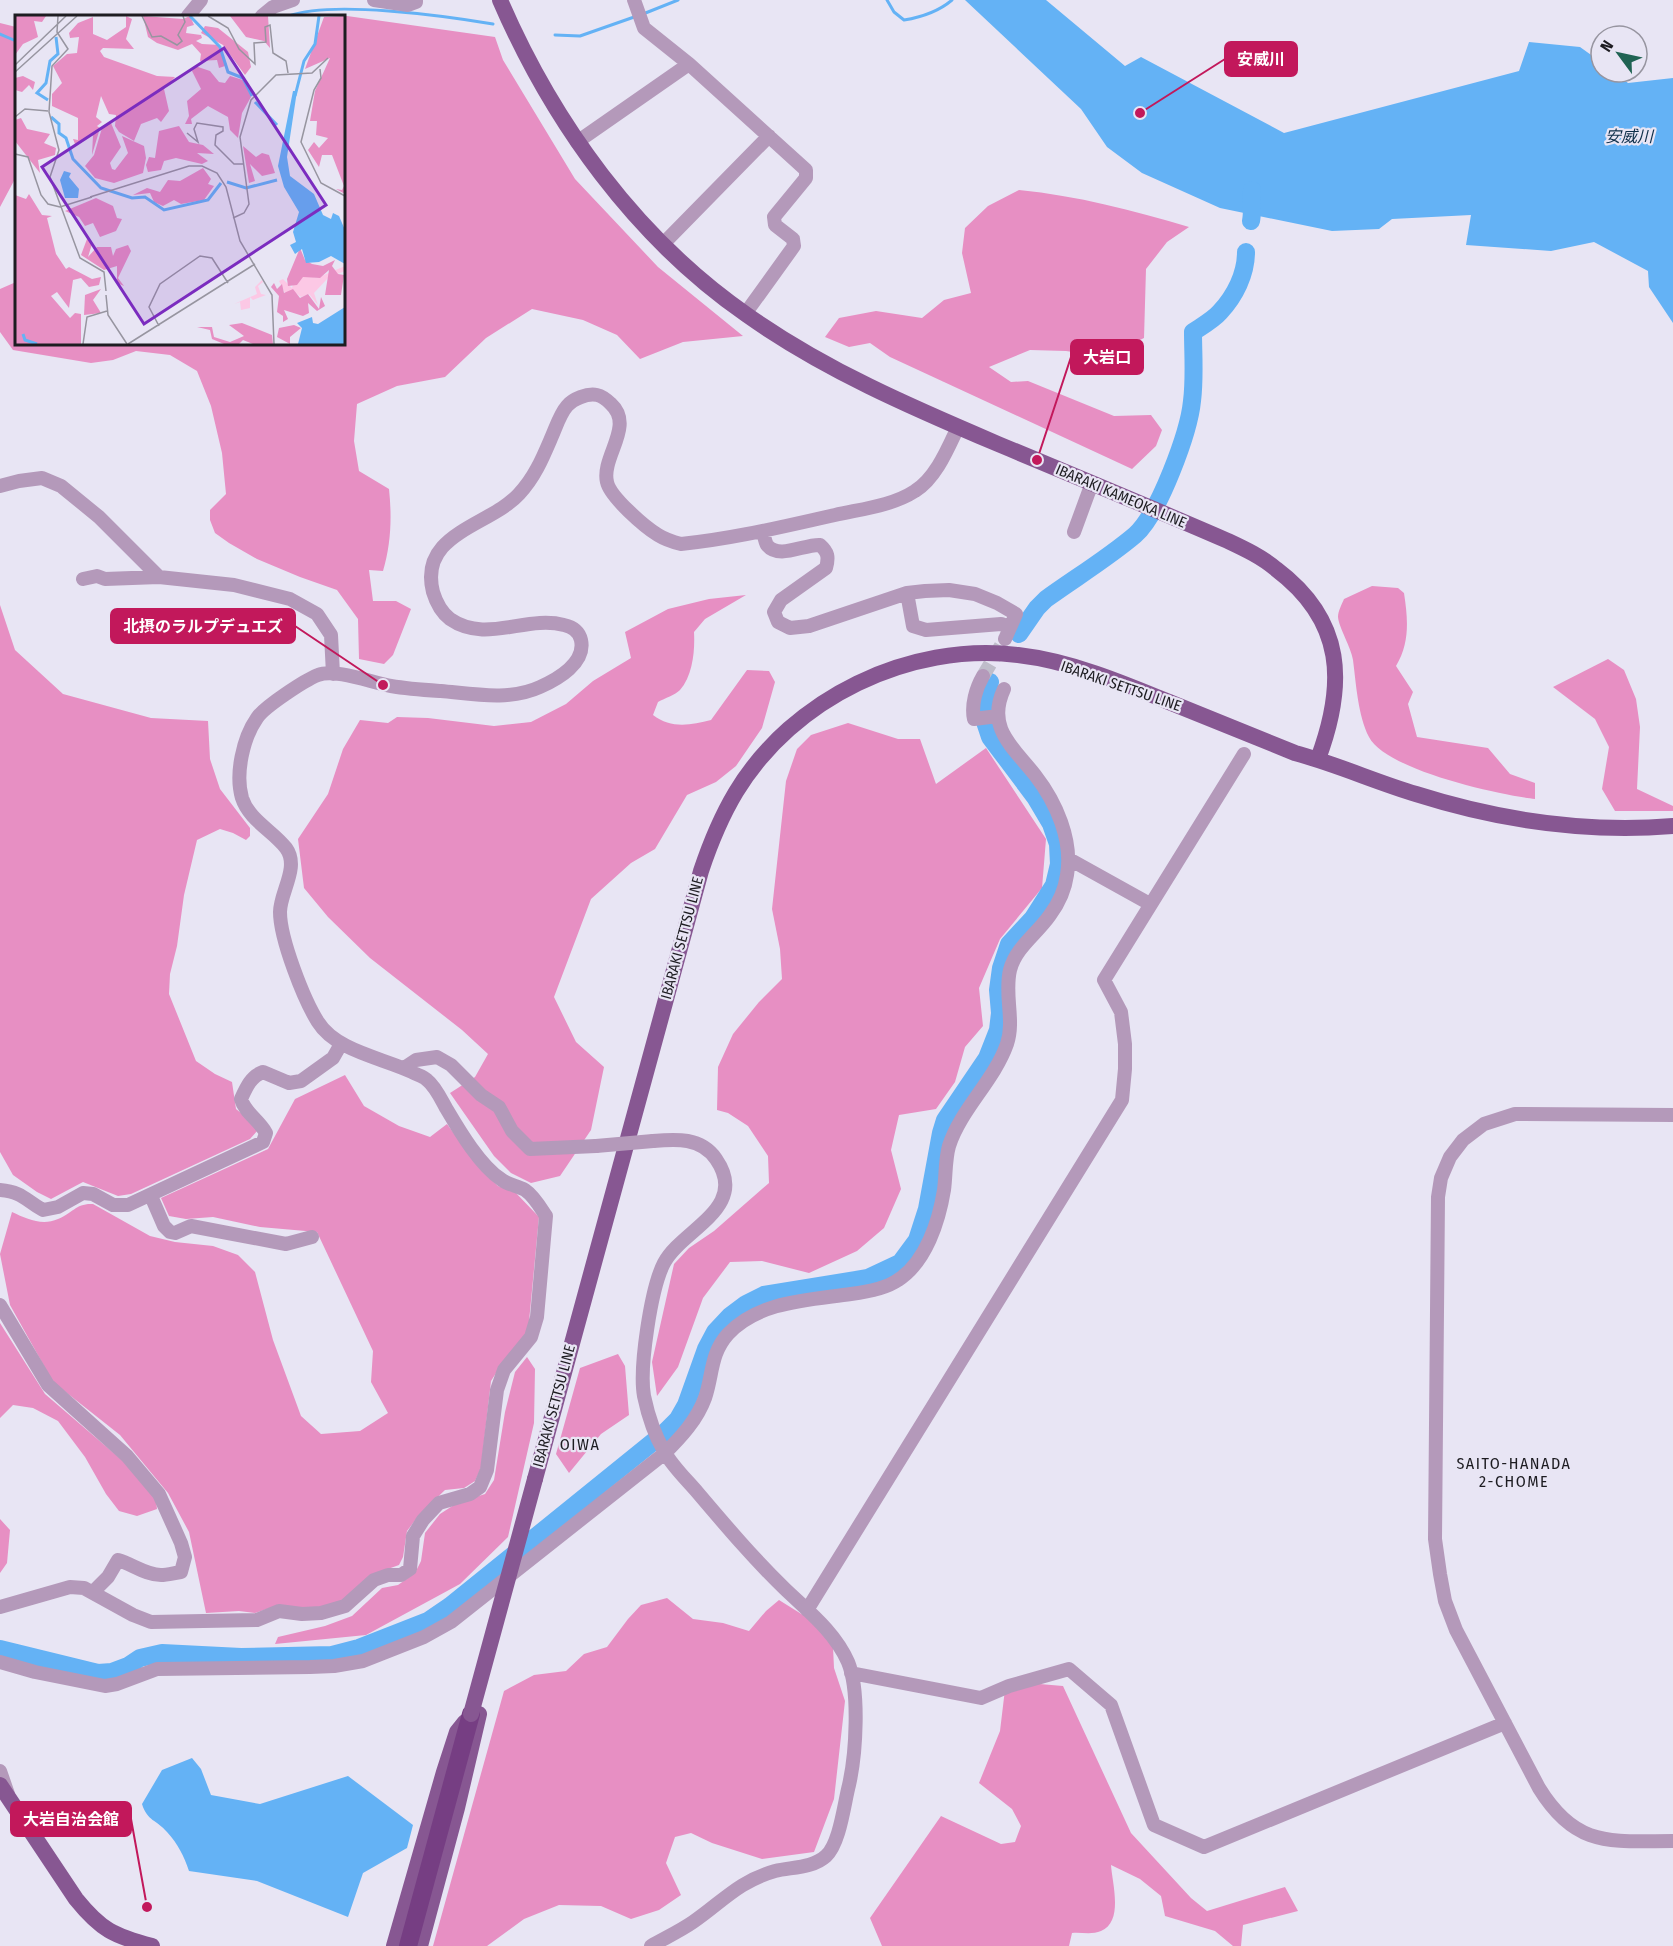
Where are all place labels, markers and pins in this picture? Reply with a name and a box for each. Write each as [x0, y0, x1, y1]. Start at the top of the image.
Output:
callout: 安威川 [1225, 42, 1297, 76]
callout: 大岩口 [1071, 340, 1143, 374]
callout: 北摂のラルプデュエズ [111, 609, 295, 643]
callout: 大岩自治会館 [11, 1802, 131, 1836]

